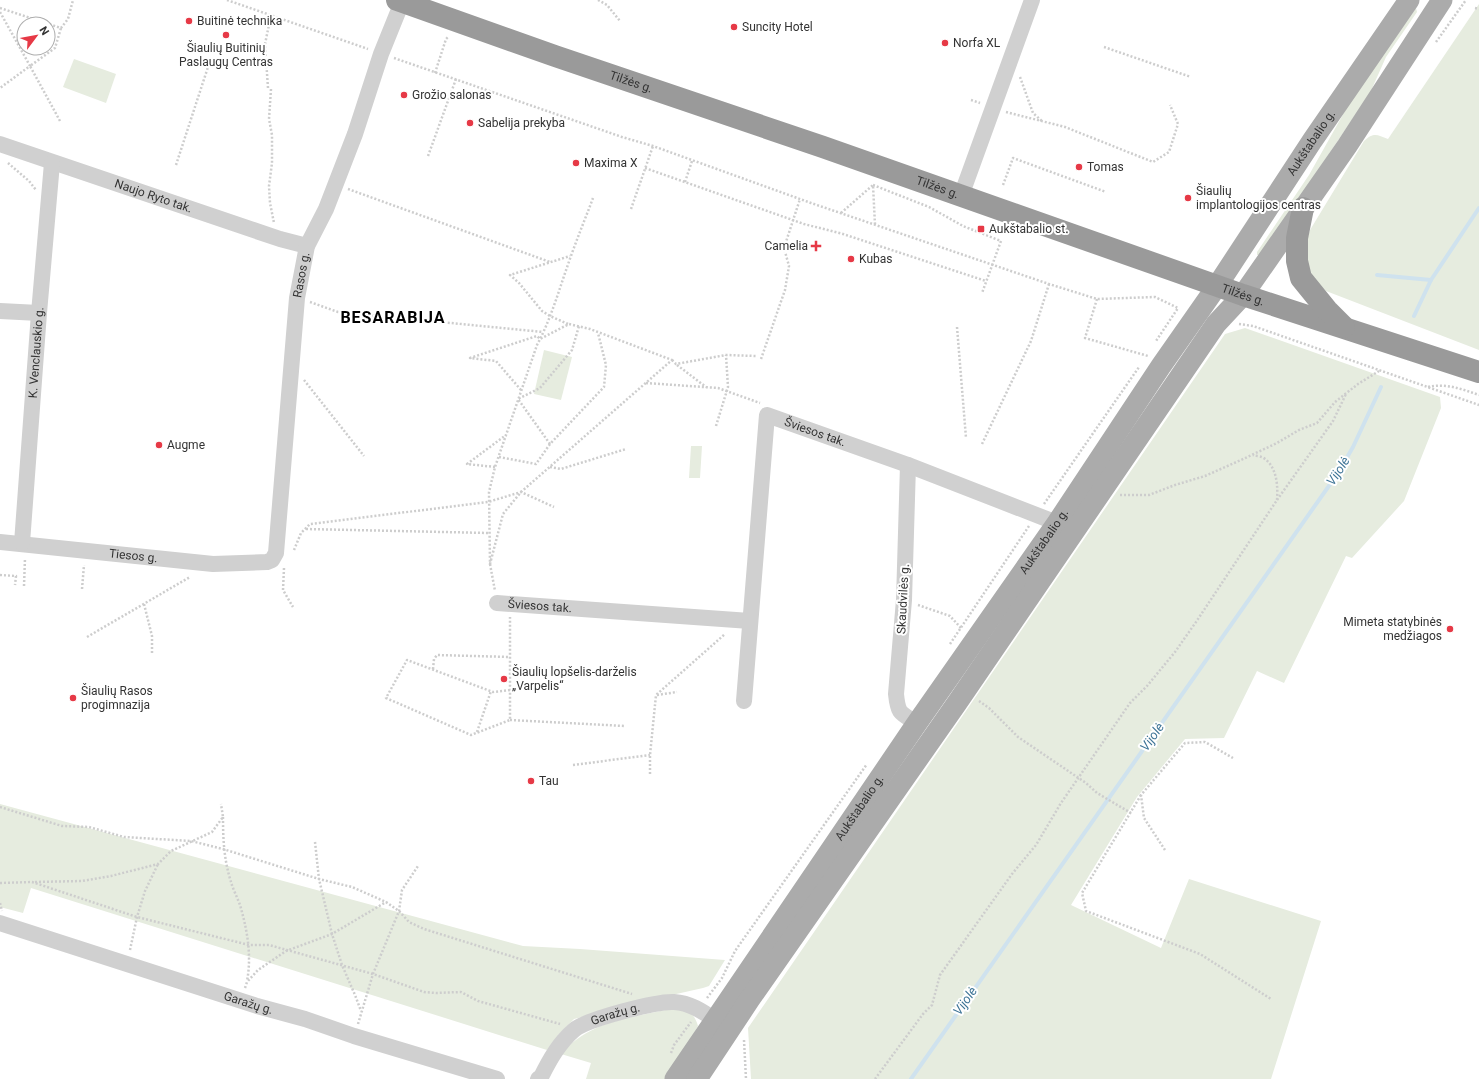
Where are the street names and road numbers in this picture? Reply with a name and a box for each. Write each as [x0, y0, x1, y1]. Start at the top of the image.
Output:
street label: Tilžės g. [608, 68, 654, 96]
street label: Aukštabalio g. [1284, 107, 1338, 178]
street label: Tilžės g. [914, 173, 961, 201]
street label: Naujo Ryto tak. [113, 176, 194, 216]
street label: Rasos g. [290, 251, 313, 299]
street label: Tilžės g. [1220, 281, 1266, 309]
street label: K. Venclauskio g. [26, 306, 46, 399]
street label: Šviesos tak. [783, 414, 848, 449]
street label: Aukštabalio g. [1017, 506, 1071, 577]
street label: Tiesos g. [108, 546, 158, 565]
street label: Skaudvilės g. [894, 564, 912, 634]
street label: Šviesos tak. [507, 596, 572, 615]
street label: Aukštabalio g. [832, 772, 887, 843]
street label: Garažų g. [222, 989, 274, 1017]
street label: Garažų g. [589, 1000, 641, 1028]

